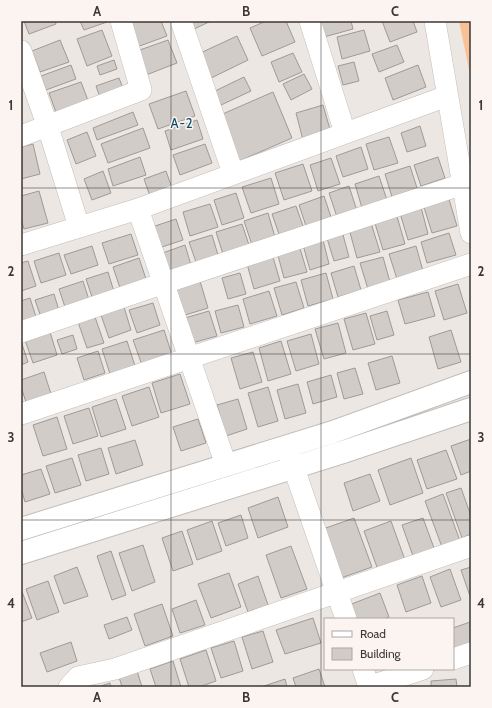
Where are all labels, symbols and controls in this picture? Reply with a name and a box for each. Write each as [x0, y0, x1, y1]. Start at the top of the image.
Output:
text: A [93, 3, 102, 19]
text: B [242, 3, 250, 19]
text: C [391, 3, 399, 19]
text: 1 [9, 97, 13, 113]
text: 1 [479, 97, 483, 113]
district label: A-2 [170, 115, 194, 131]
text: 2 [8, 263, 15, 279]
text: 2 [478, 263, 485, 279]
text: 3 [7, 429, 15, 445]
text: 3 [477, 429, 485, 445]
text: 4 [7, 595, 15, 611]
text: 4 [477, 595, 485, 611]
legend [324, 618, 454, 670]
text: Road [360, 626, 386, 641]
text: Building [360, 646, 402, 661]
text: A [93, 689, 102, 705]
text: B [242, 689, 250, 705]
text: C [391, 689, 399, 705]

